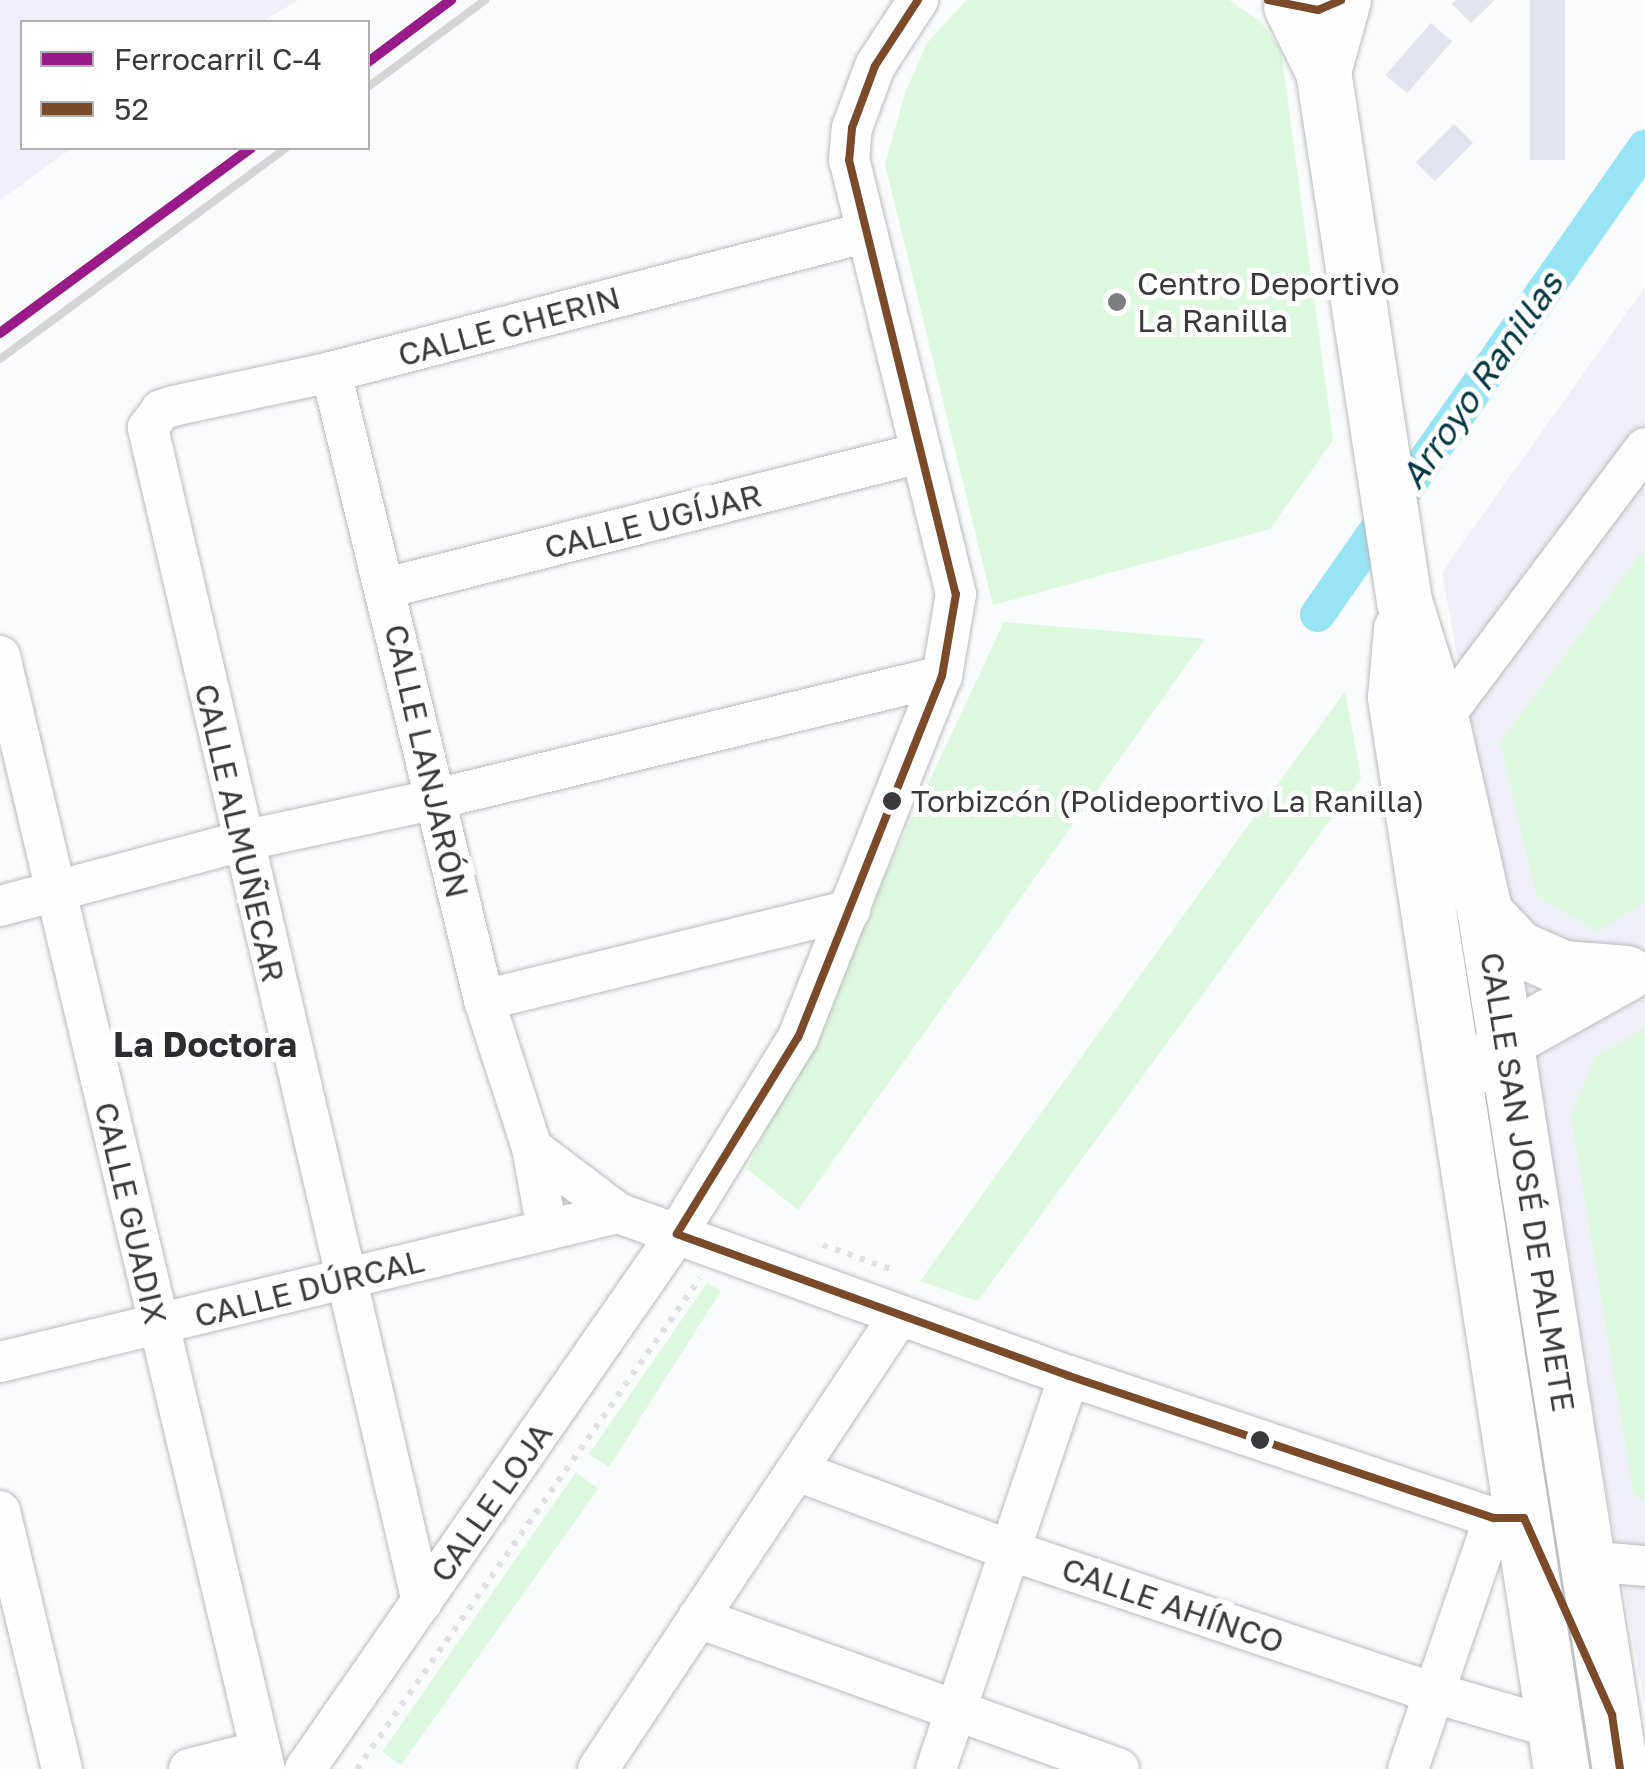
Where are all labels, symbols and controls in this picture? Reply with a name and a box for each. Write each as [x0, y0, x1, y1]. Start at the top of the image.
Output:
legend [20, 20, 370, 150]
text: Ferrocarril C-4 [114, 41, 322, 77]
text: 52 [114, 91, 149, 127]
water label: Arroyo Ranillas [1391, 264, 1571, 496]
place label: Centro Deportivo La Ranilla [1137, 265, 1400, 340]
street label: CALLE CHERIN [394, 278, 624, 374]
marker: Centro Deportivo La Ranilla [1106, 291, 1128, 313]
street label: CALLE UGÍJAR [540, 475, 766, 567]
street label: CALLE LANJARÓN [377, 621, 477, 901]
street label: CALLE ALMUÑECAR [187, 680, 293, 986]
place label: Torbizcón (Polideportivo La Ranilla) [911, 783, 1424, 819]
marker: Torbizcón (Polideportivo La Ranilla) [882, 791, 902, 811]
street label: CALLE SAN JOSÉ DE PALMETE [1473, 950, 1583, 1414]
district label: La Doctora [113, 1023, 297, 1065]
street label: CALLE GUADIX [87, 1098, 175, 1328]
street label: CALLE DÚRCAL [190, 1241, 428, 1335]
street label: CALLE LOJA [422, 1415, 560, 1589]
unlabelled marker [1250, 1430, 1270, 1450]
street label: CALLE AHÍNCO [1057, 1549, 1289, 1661]

